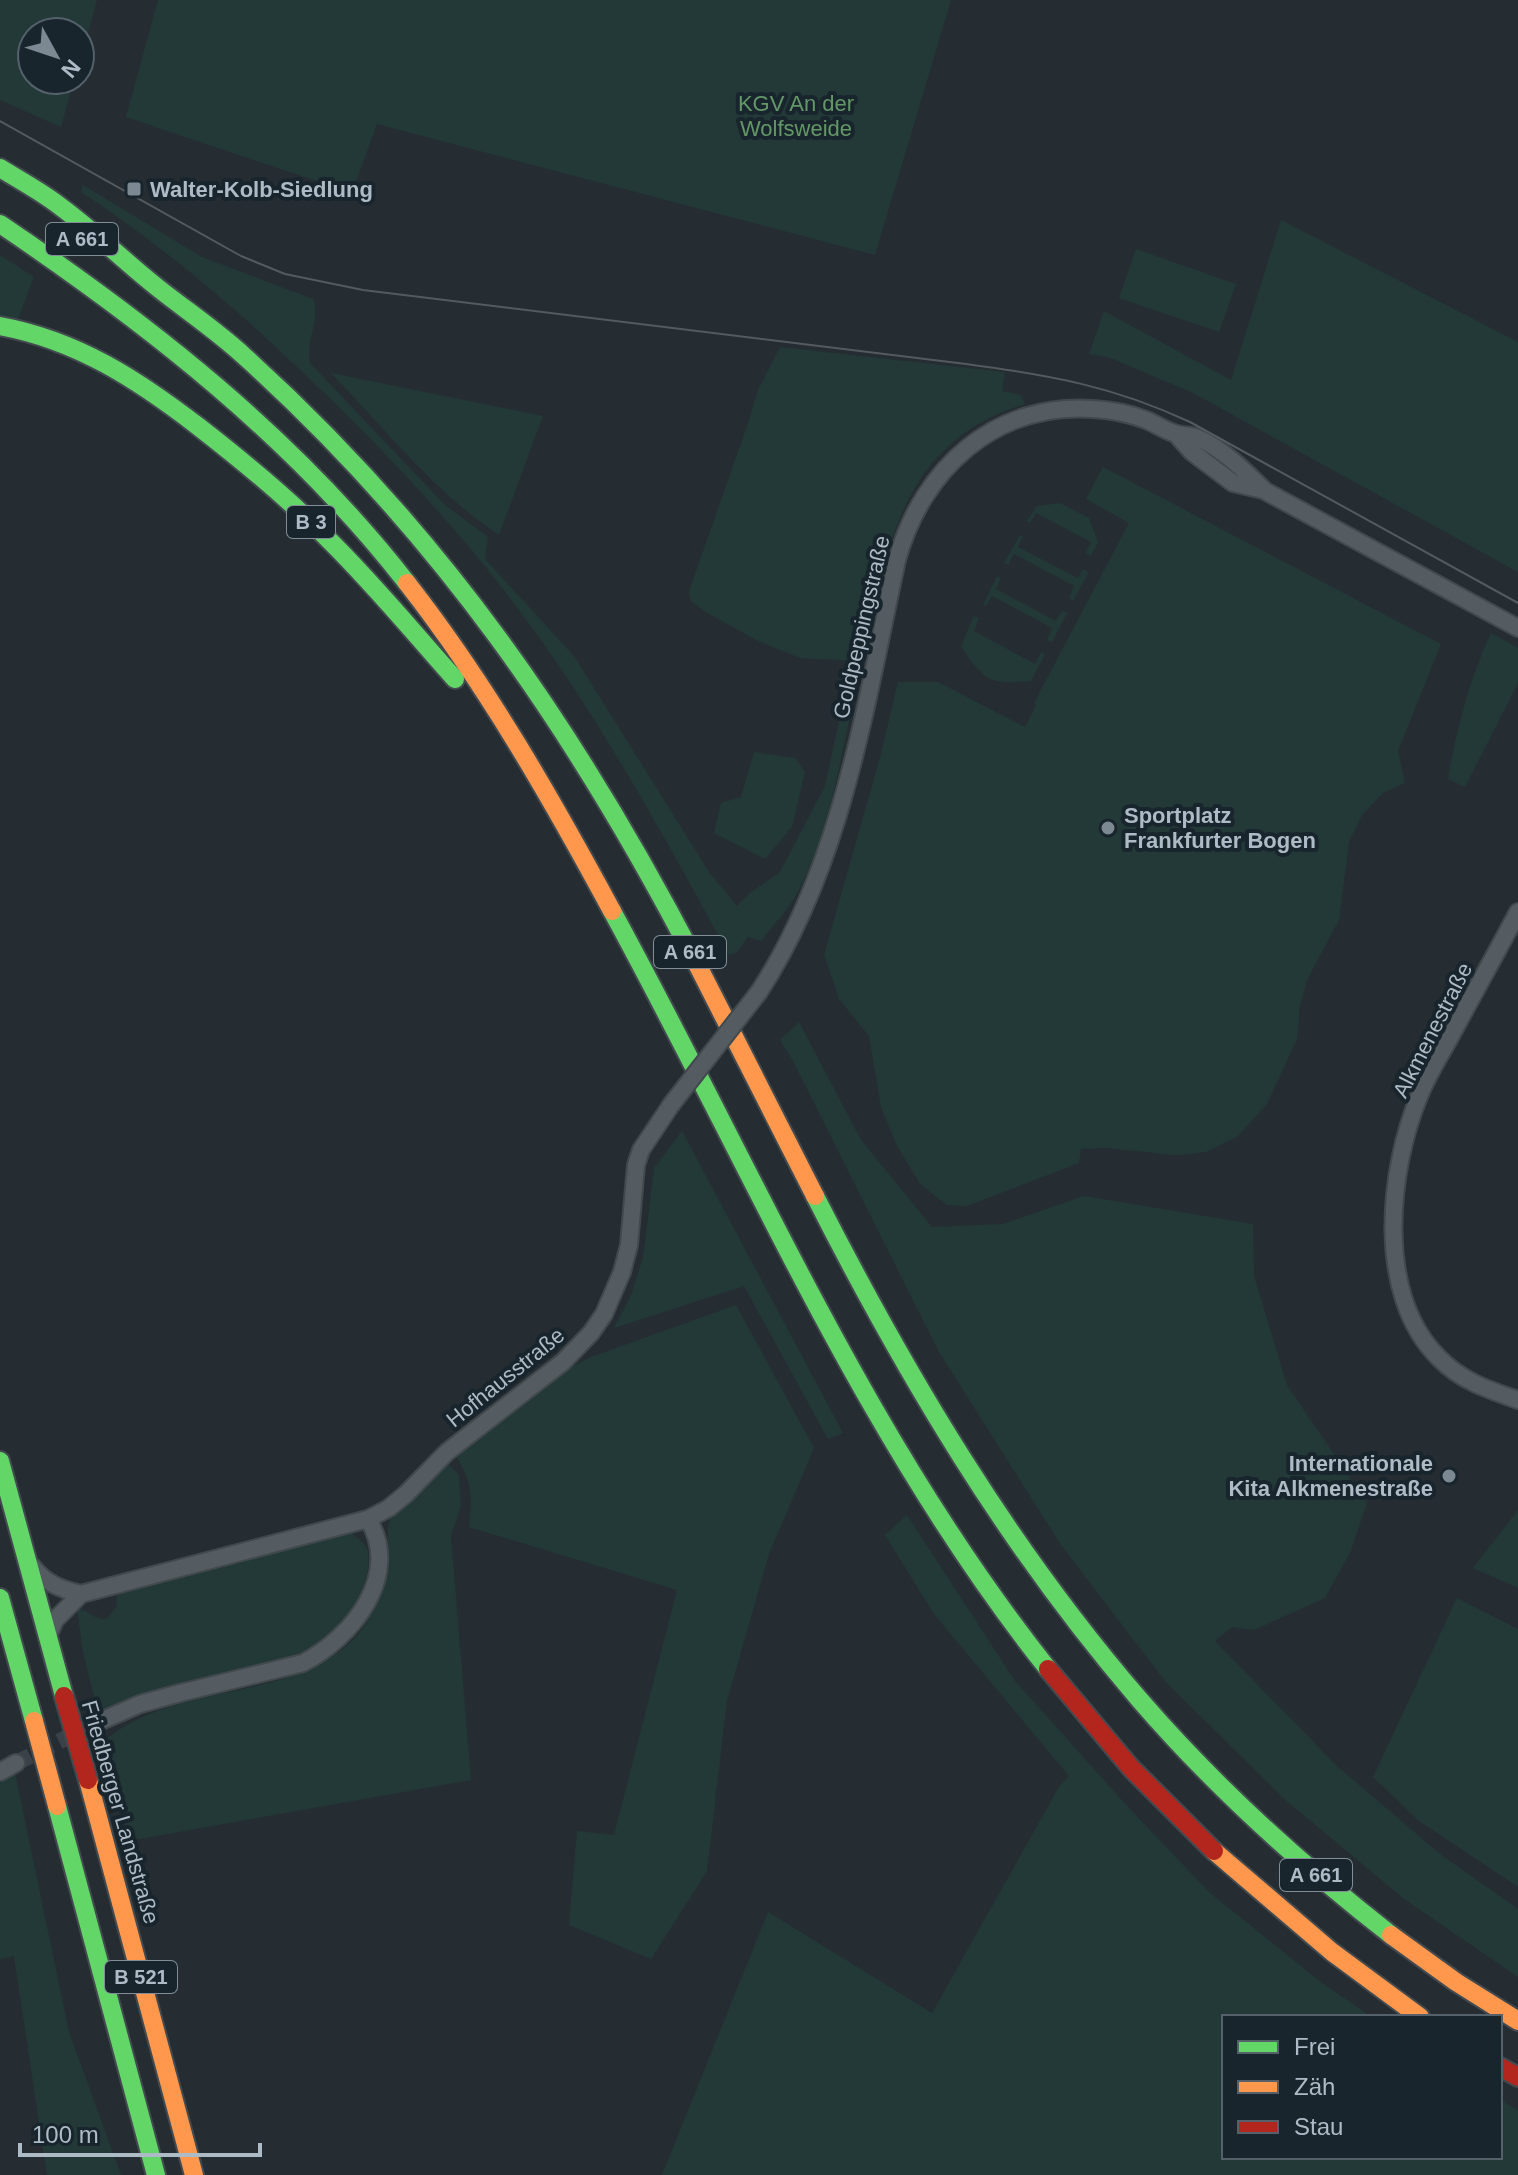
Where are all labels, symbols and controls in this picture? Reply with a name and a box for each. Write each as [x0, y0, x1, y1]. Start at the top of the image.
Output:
north arrow [16, 16, 96, 96]
text: N [56, 54, 86, 83]
park label: KGV An der Wolfsweide [738, 91, 854, 141]
place label: Walter-Kolb-Siedlung [150, 177, 373, 202]
marker: Walter-Kolb-Siedlung [125, 180, 143, 198]
road number: A 661 [46, 223, 118, 255]
road number: B 3 [287, 506, 335, 538]
street label: Goldpeppingstraße [828, 533, 895, 721]
place label: Sportplatz Frankfurter Bogen [1124, 803, 1316, 853]
marker: Sportplatz Frankfurter Bogen [1099, 819, 1117, 837]
road number: A 661 [654, 936, 726, 968]
street label: Alkmenestraße [1388, 959, 1477, 1102]
street label: Hofhausstraße [441, 1322, 569, 1433]
place label: Internationale Kita Alkmenestraße [1228, 1451, 1433, 1501]
marker: Internationale Kita Alkmenestraße [1440, 1467, 1458, 1485]
street label: Friedberger Landstraße [77, 1698, 164, 1927]
road number: A 661 [1280, 1859, 1352, 1891]
road number: B 521 [105, 1961, 177, 1993]
legend [1222, 2015, 1502, 2159]
text: Frei [1294, 2033, 1335, 2060]
text: Zäh [1294, 2073, 1335, 2100]
scale bar [20, 2107, 260, 2157]
text: Stau [1294, 2113, 1343, 2140]
text: 100 m [32, 2121, 99, 2148]

